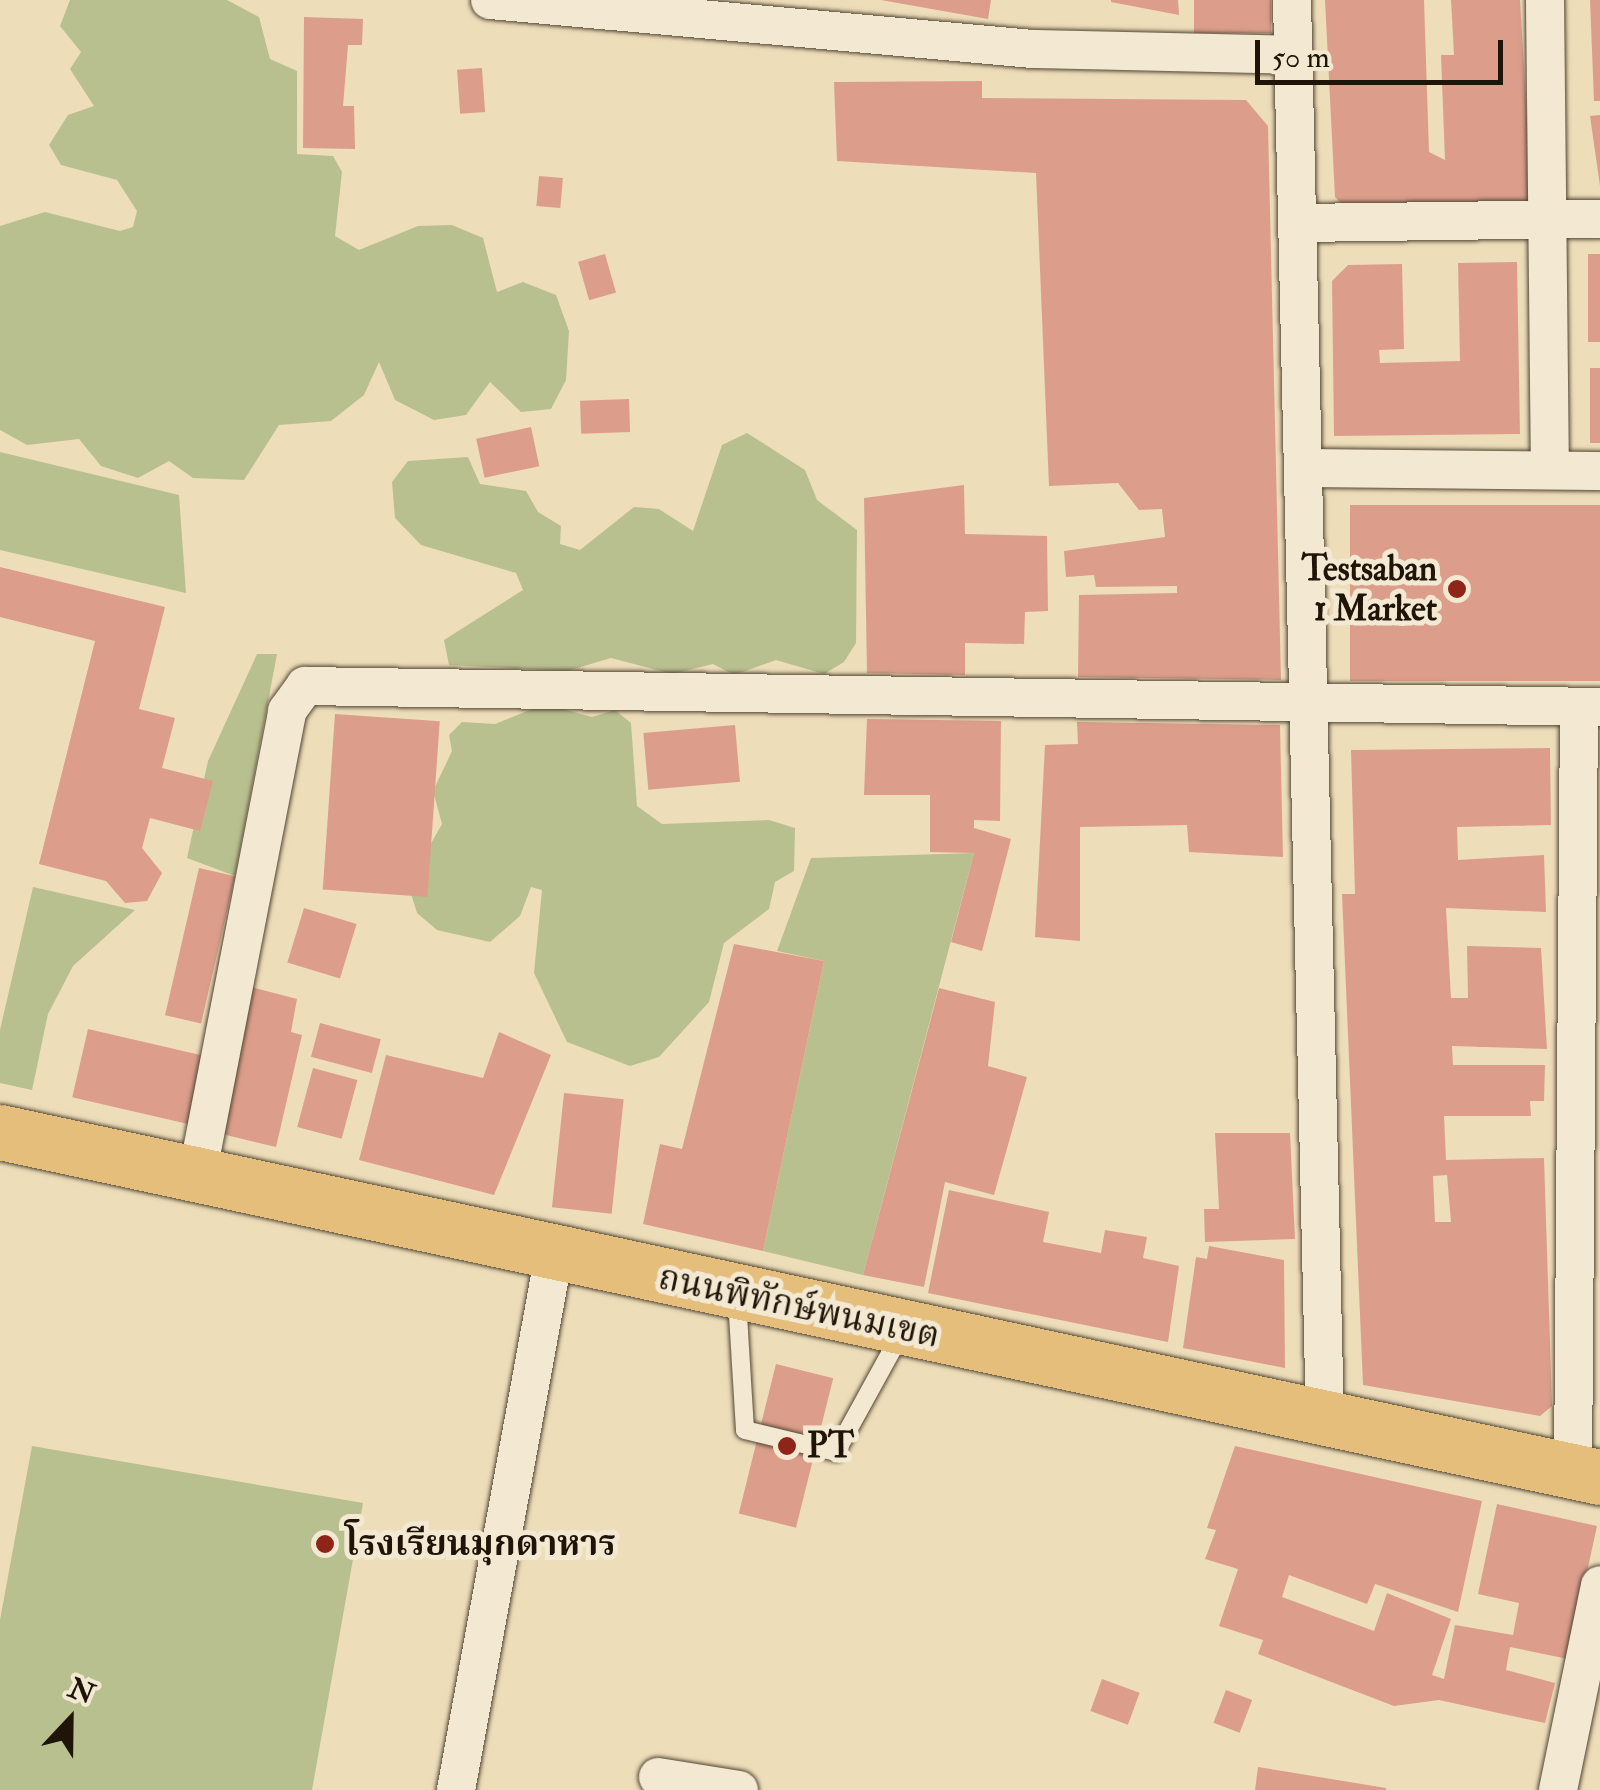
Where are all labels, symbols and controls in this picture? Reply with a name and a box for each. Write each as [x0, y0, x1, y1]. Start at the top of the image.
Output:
scale bar [1260, 20, 1508, 82]
text: 50 m [1272, 39, 1330, 76]
place label: Testsaban 1 Market [1301, 548, 1437, 630]
marker: Testsaban 1 Market [1446, 578, 1468, 600]
street label: ถนนพิทักษ์พนมเขต [655, 1257, 943, 1357]
place label: PT [807, 1425, 854, 1467]
marker: PT [776, 1435, 798, 1457]
place label: โรงเรียนมุกดาหาร [345, 1523, 616, 1565]
marker: โรงเรียนมุกดาหาร [314, 1533, 336, 1555]
north arrow [20, 1670, 120, 1770]
text: N [63, 1671, 100, 1713]

